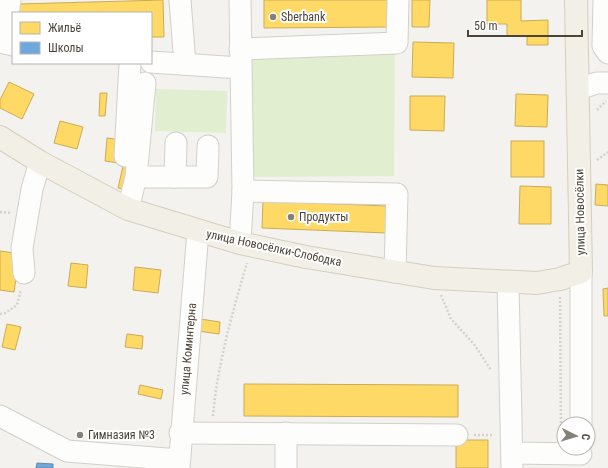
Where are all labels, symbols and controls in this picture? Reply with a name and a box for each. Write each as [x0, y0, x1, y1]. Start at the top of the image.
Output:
place label: Sberbank [281, 10, 326, 24]
legend [12, 12, 152, 64]
marker: Sberbank [268, 12, 278, 22]
scale bar [468, 12, 582, 38]
text: 50 m [474, 19, 498, 33]
text: Жильё [48, 21, 81, 35]
text: Школы [48, 41, 84, 55]
street label: улица Новосёлки [572, 169, 588, 255]
place label: Продукты [299, 210, 348, 224]
marker: Продукты [286, 212, 296, 222]
street label: улица Новосёлки-Слободка [205, 227, 343, 269]
street label: улица Коминтерна [177, 302, 199, 396]
north arrow [556, 416, 596, 456]
place label: Гимназия №3 [88, 428, 155, 442]
marker: Гимназия №3 [75, 430, 85, 440]
text: С [579, 433, 592, 441]

